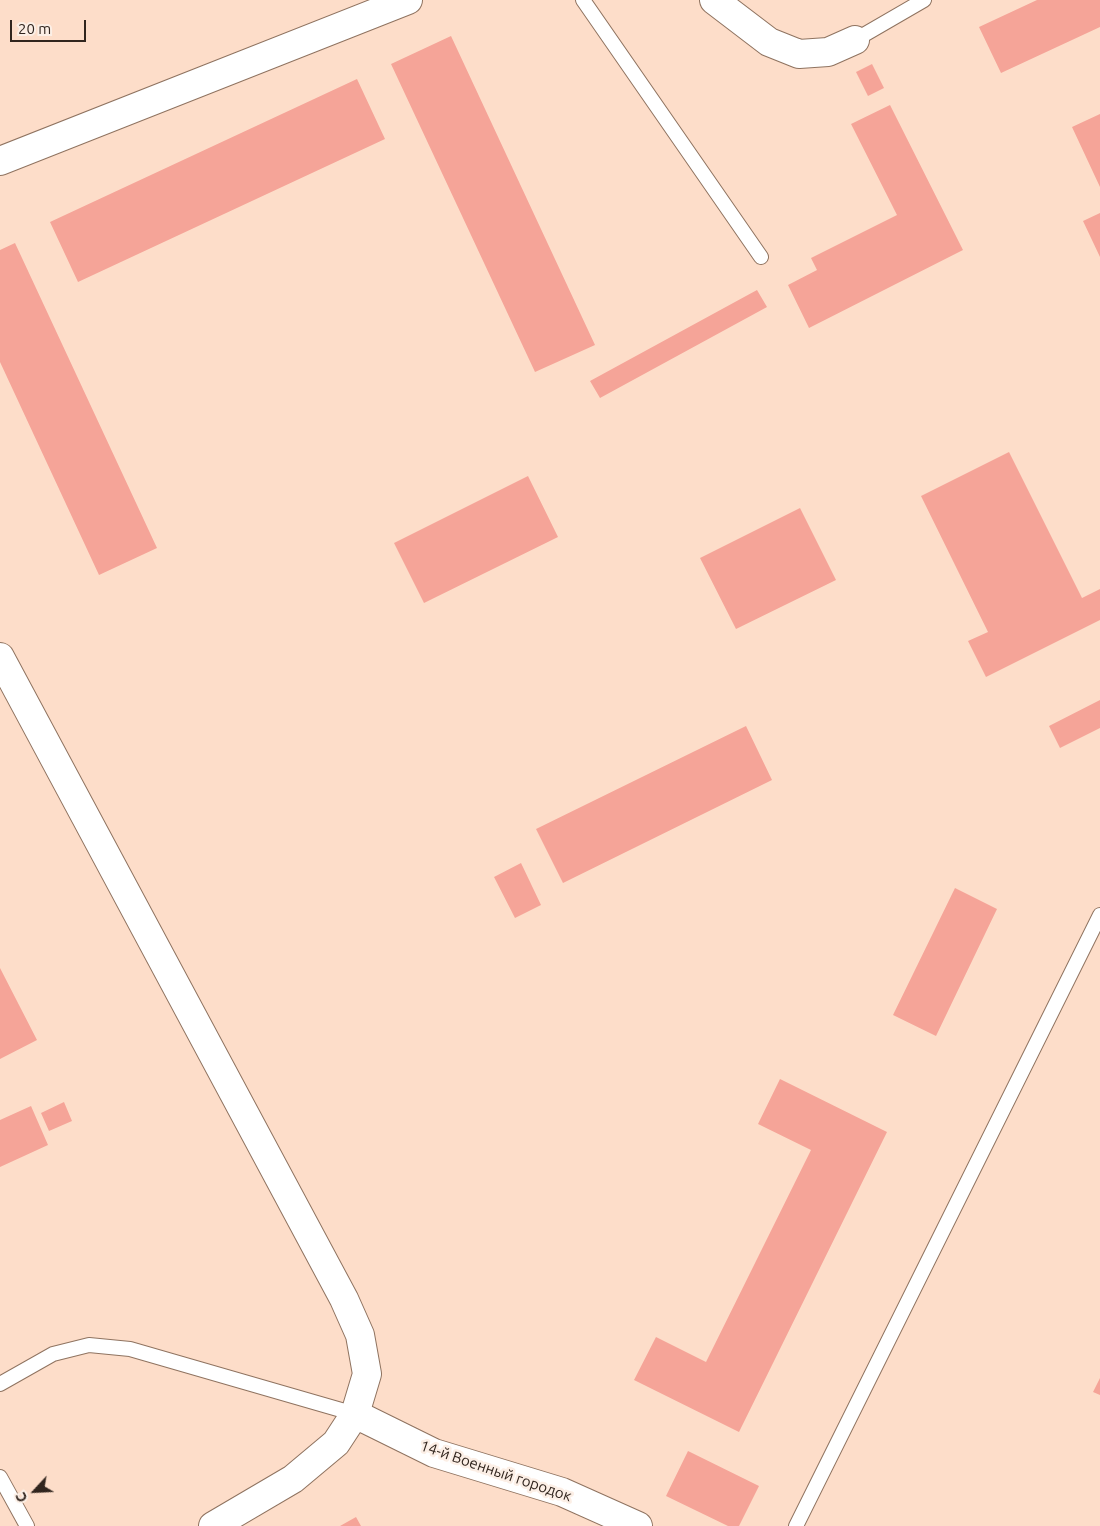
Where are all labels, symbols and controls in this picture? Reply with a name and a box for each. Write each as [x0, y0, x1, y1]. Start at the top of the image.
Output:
scale bar [12, 10, 89, 42]
text: 20 m [18, 20, 51, 37]
street label: 14-й Военный городок [418, 1437, 574, 1505]
north arrow [10, 1466, 60, 1516]
text: С [12, 1490, 31, 1505]

